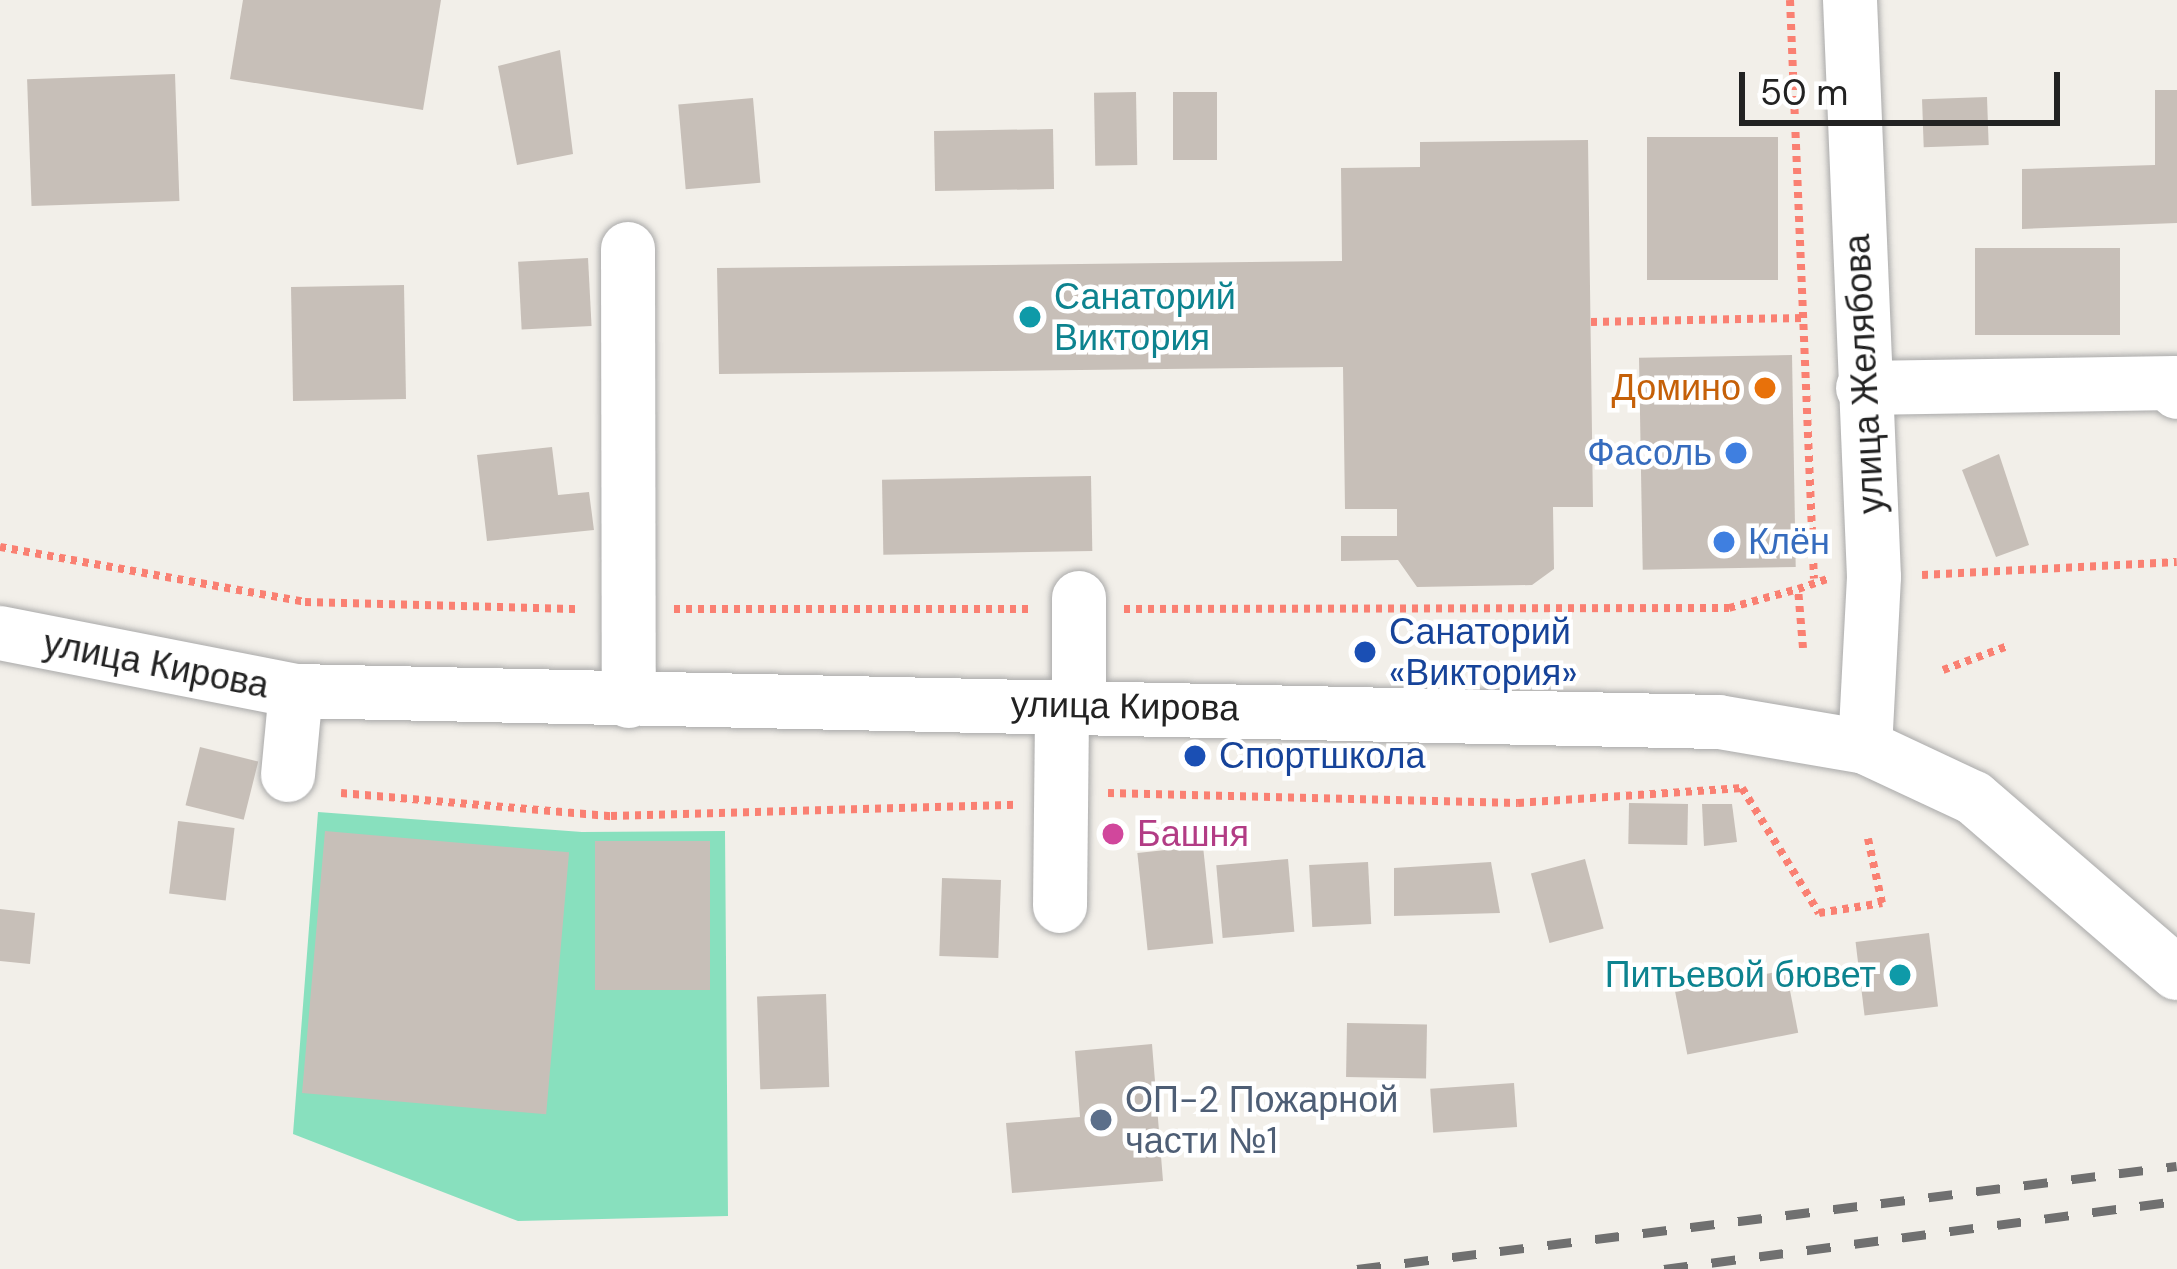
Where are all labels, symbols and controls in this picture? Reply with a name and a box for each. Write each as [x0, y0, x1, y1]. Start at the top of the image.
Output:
scale bar [1745, 48, 2066, 122]
text: 50 m [1760, 69, 1848, 116]
street label: улица Желябова [1835, 233, 1893, 515]
place label: Санаторий Виктория [1054, 274, 1236, 359]
marker: Санаторий Виктория [1017, 304, 1043, 330]
place label: Домино [1611, 366, 1741, 410]
marker: Домино [1752, 375, 1778, 401]
place label: Фасоль [1587, 431, 1712, 475]
marker: Фасоль [1723, 440, 1749, 466]
place label: Клён [1748, 520, 1830, 564]
marker: Клён [1711, 529, 1737, 555]
place label: Санаторий «Виктория» [1389, 609, 1578, 694]
street label: улица Кирова [40, 621, 272, 707]
marker: Санаторий «Виктория» [1352, 639, 1378, 665]
street label: улица Кирова [1010, 682, 1240, 730]
place label: Спортшкола [1219, 734, 1426, 778]
marker: Спортшкола [1182, 743, 1208, 769]
place label: Башня [1137, 812, 1249, 856]
marker: Башня [1100, 821, 1126, 847]
place label: Питьевой бювет [1605, 953, 1876, 997]
marker: Питьевой бювет [1887, 962, 1913, 988]
place label: ОП-2 Пожарной части №1 [1125, 1077, 1398, 1162]
marker: ОП-2 Пожарной части №1 [1088, 1107, 1114, 1133]

